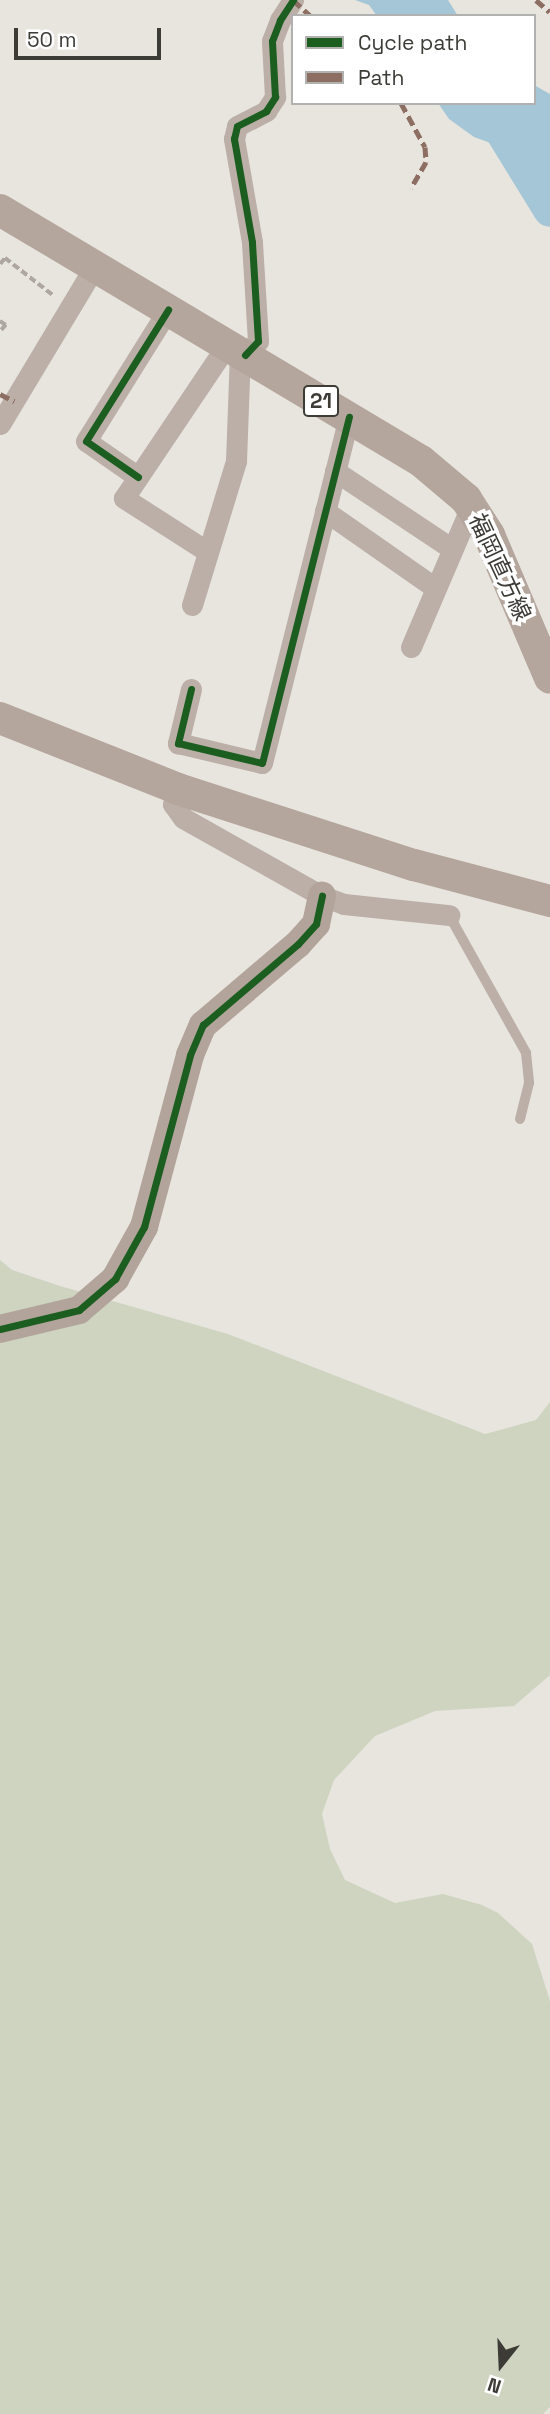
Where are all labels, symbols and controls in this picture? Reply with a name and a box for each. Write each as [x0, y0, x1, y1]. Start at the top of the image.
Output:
scale bar [18, 14, 164, 58]
legend [291, 14, 536, 105]
text: 50 m [27, 26, 77, 53]
text: Cycle path [358, 29, 467, 56]
text: Path [358, 64, 404, 91]
road number: 21 [302, 384, 340, 418]
street label: 福岡直方線 [463, 509, 537, 625]
north arrow [466, 2330, 536, 2400]
text: N [484, 2372, 504, 2399]

